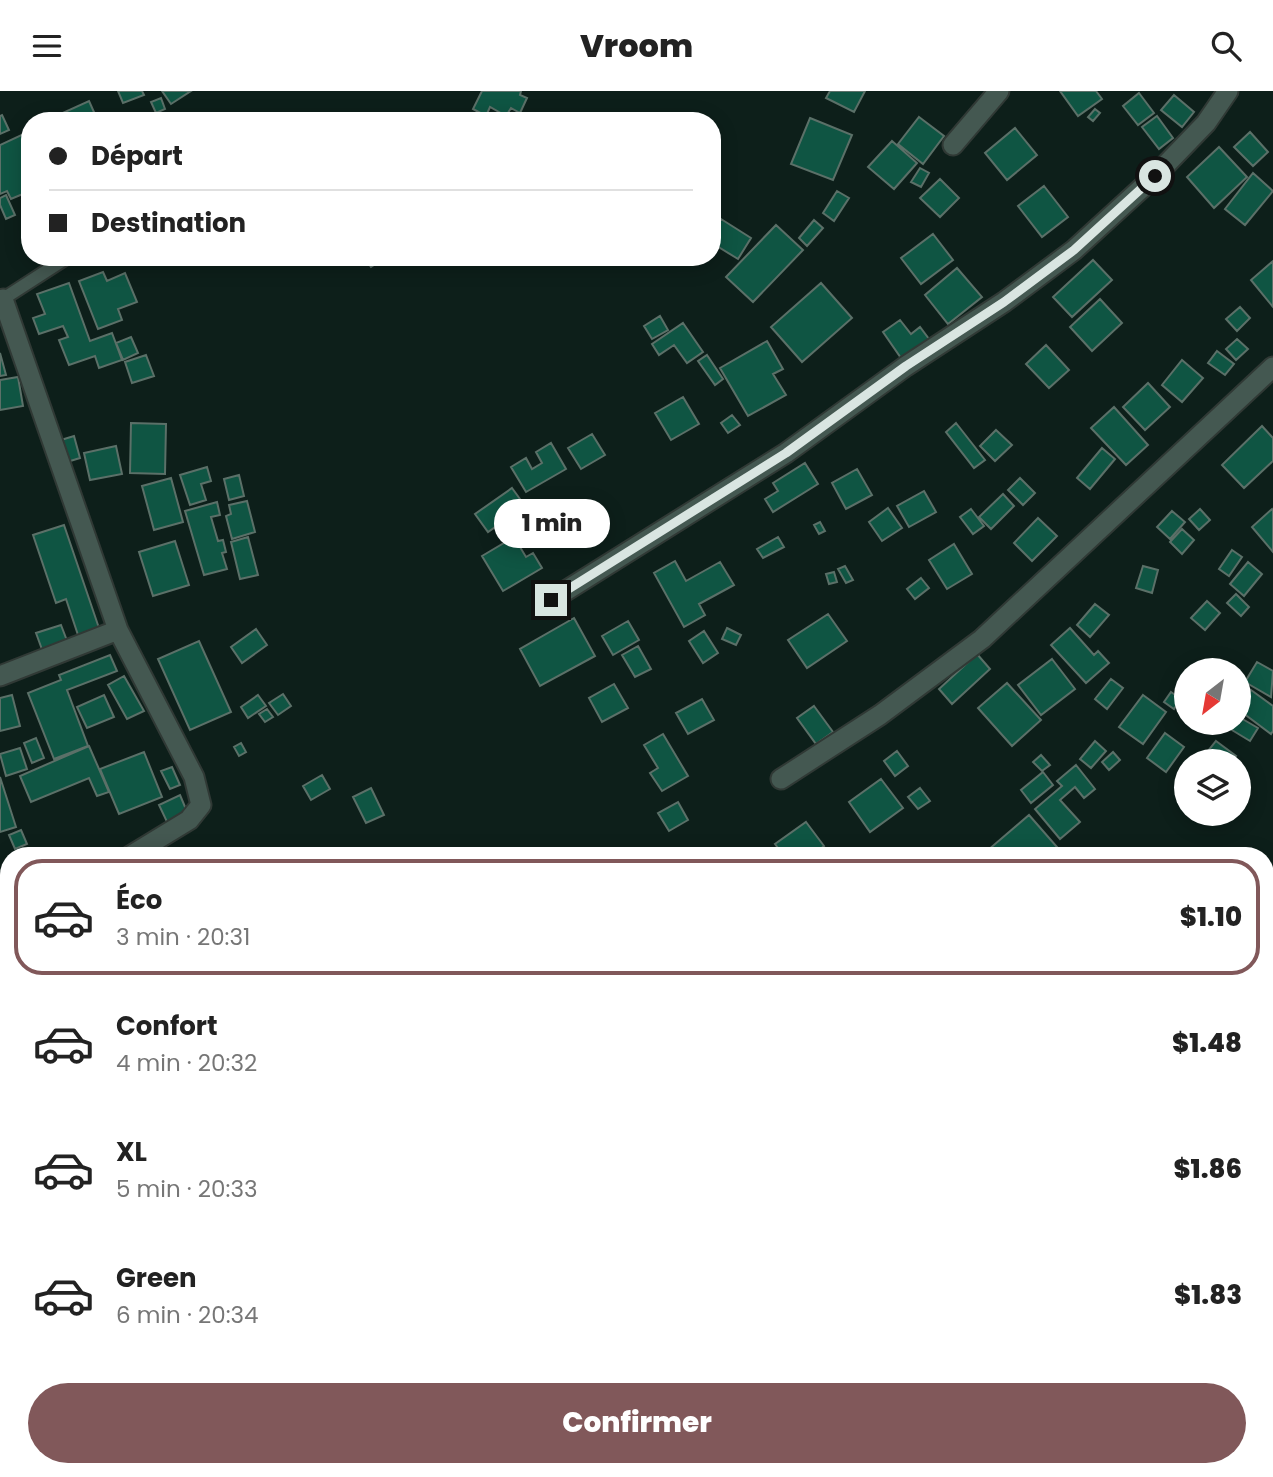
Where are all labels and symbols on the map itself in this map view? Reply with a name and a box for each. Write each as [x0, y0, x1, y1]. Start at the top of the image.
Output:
route start [1139, 160, 1171, 192]
callout: 1 min [493, 498, 609, 547]
route end [535, 584, 567, 616]
north arrow [1174, 658, 1251, 735]

